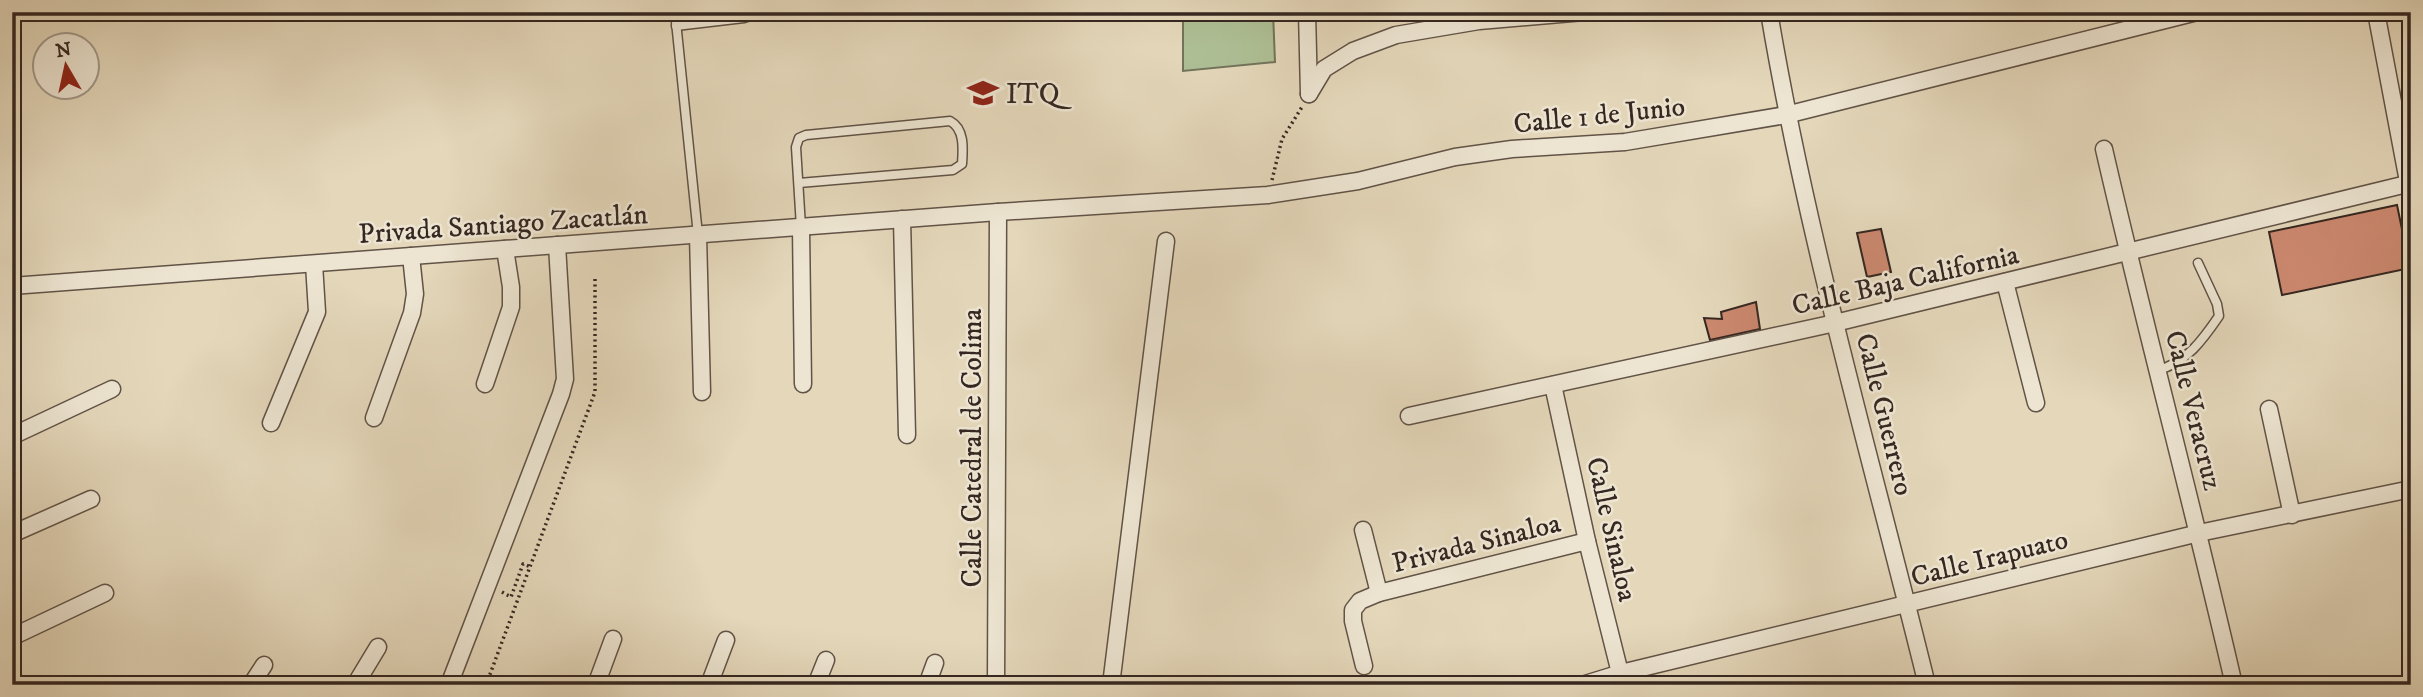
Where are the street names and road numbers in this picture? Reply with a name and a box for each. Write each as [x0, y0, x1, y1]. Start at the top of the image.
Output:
street label: Calle 1 de Junio [1512, 89, 1687, 142]
street label: Privada Santiago Zacatlán [357, 197, 649, 252]
street label: Calle Baja California [1789, 237, 2022, 324]
street label: Calle Catedral de Colima [955, 308, 990, 587]
street label: Calle Veracruz [2157, 327, 2230, 494]
street label: Calle Guerrero [1847, 330, 1922, 499]
street label: Calle Sinaloa [1578, 454, 1645, 605]
street label: Privada Sinaloa [1389, 506, 1564, 581]
street label: Calle Irapuato [1907, 522, 2072, 595]

